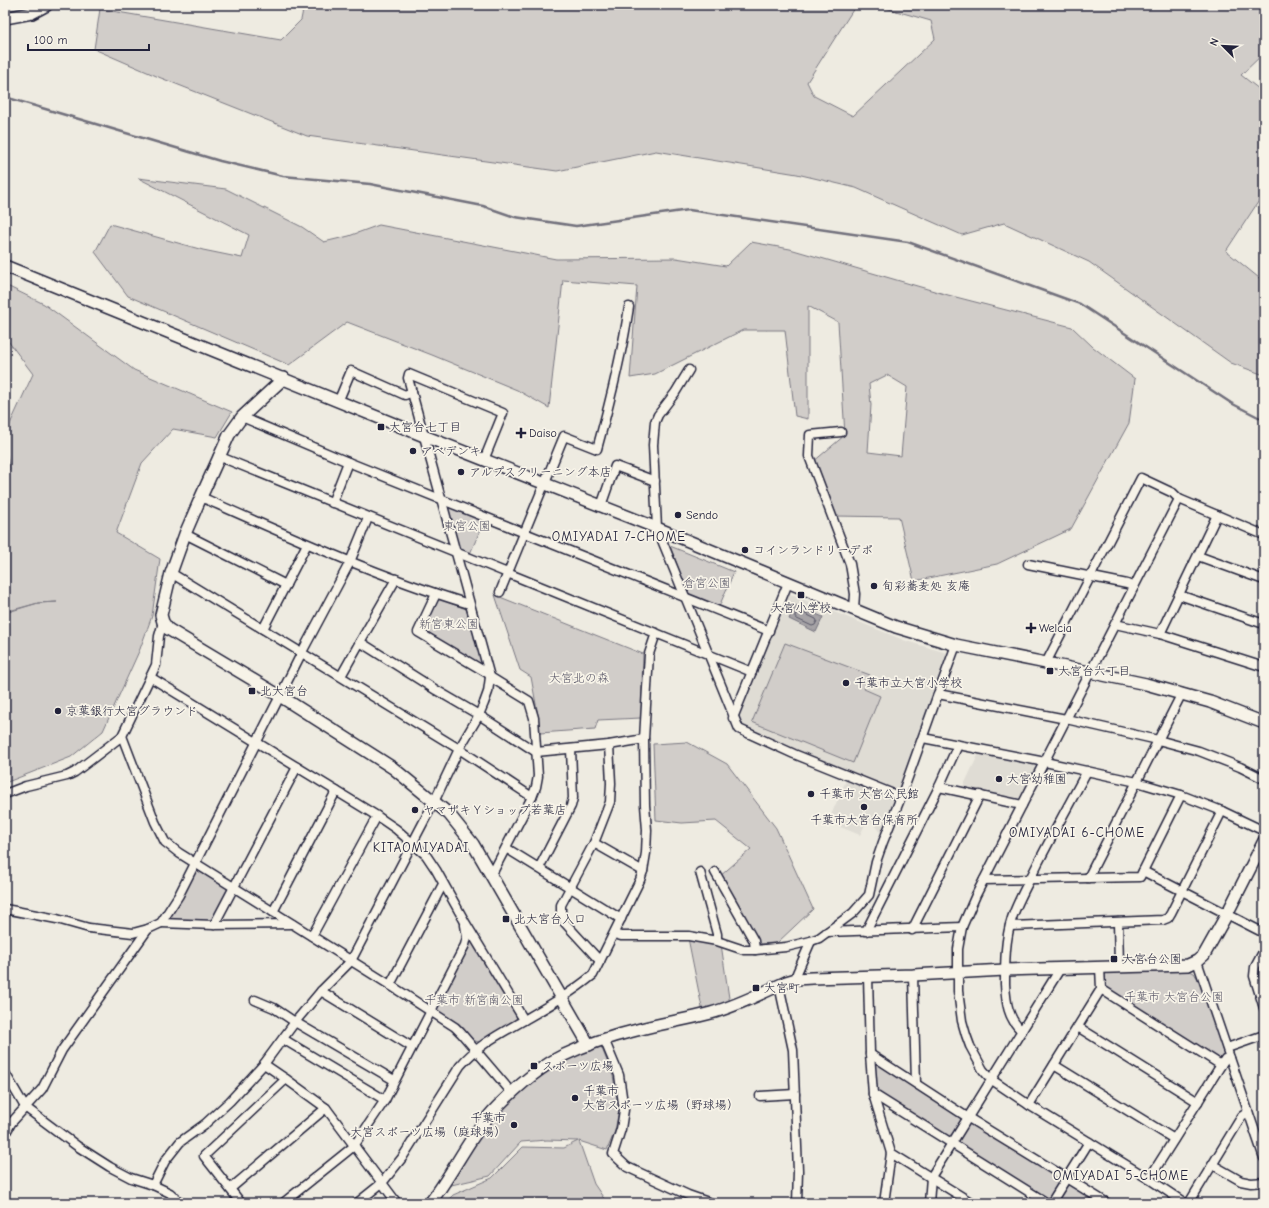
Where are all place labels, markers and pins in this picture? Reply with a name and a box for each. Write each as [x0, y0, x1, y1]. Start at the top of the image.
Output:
place label: 大宮台七丁目 [389, 420, 461, 434]
marker: 大宮台七丁目 [376, 422, 386, 432]
place label: Daiso [529, 426, 557, 440]
marker: Daiso [516, 428, 526, 438]
place label: アベデンキ [421, 444, 481, 458]
marker: アベデンキ [408, 446, 418, 456]
place label: アルプスクリーニング本店 [469, 465, 612, 479]
marker: アルプスクリーニング本店 [456, 467, 466, 477]
place label: Sendo [686, 508, 718, 522]
marker: Sendo [673, 510, 683, 520]
place label: コインランドリーデポ [753, 543, 873, 557]
marker: コインランドリーデポ [740, 545, 750, 555]
place label: 旬彩蕎麦処 亥庵 [882, 579, 970, 593]
marker: 旬彩蕎麦処 亥庵 [869, 581, 879, 591]
marker: 大宮小学校 [796, 590, 806, 600]
place label: 大宮小学校 [771, 601, 831, 615]
place label: Welcia [1039, 621, 1072, 635]
marker: Welcia [1026, 623, 1036, 633]
place label: 大宮台六丁目 [1058, 664, 1130, 678]
marker: 大宮台六丁目 [1045, 666, 1055, 676]
place label: 千葉市立大宮小学校 [854, 676, 962, 690]
marker: 千葉市立大宮小学校 [841, 678, 851, 688]
place label: 北大宮台 [260, 684, 308, 698]
marker: 北大宮台 [247, 686, 257, 696]
place label: 京葉銀行大宮グラウンド [66, 704, 198, 718]
marker: 京葉銀行大宮グラウンド [53, 706, 63, 716]
place label: 大宮幼稚園 [1007, 772, 1067, 786]
marker: 大宮幼稚園 [994, 774, 1004, 784]
place label: 千葉市 大宮公民館 [819, 787, 919, 801]
marker: 千葉市 大宮公民館 [806, 789, 816, 799]
marker: 千葉市大宮台保育所 [859, 802, 869, 812]
place label: ヤマザキＹショップ若葉店 [423, 803, 567, 817]
marker: ヤマザキＹショップ若葉店 [410, 805, 420, 815]
place label: 千葉市大宮台保育所 [810, 813, 918, 827]
place label: 北大宮台入口 [514, 912, 586, 926]
marker: 北大宮台入口 [501, 914, 511, 924]
place label: 大宮台公園 [1122, 952, 1182, 966]
marker: 大宮台公園 [1109, 954, 1119, 964]
place label: 大宮町 [764, 981, 800, 995]
marker: 大宮町 [751, 983, 761, 993]
place label: スポーツ広場 [542, 1059, 614, 1073]
marker: スポーツ広場 [529, 1061, 539, 1071]
place label: 千葉市 大宮スポーツ広場（野球場） [583, 1084, 739, 1112]
marker: 千葉市 大宮スポーツ広場（野球場） [570, 1093, 580, 1103]
place label: 千葉市 大宮スポーツ広場（庭球場） [350, 1111, 506, 1139]
marker: 千葉市 大宮スポーツ広場（庭球場） [509, 1120, 519, 1130]

